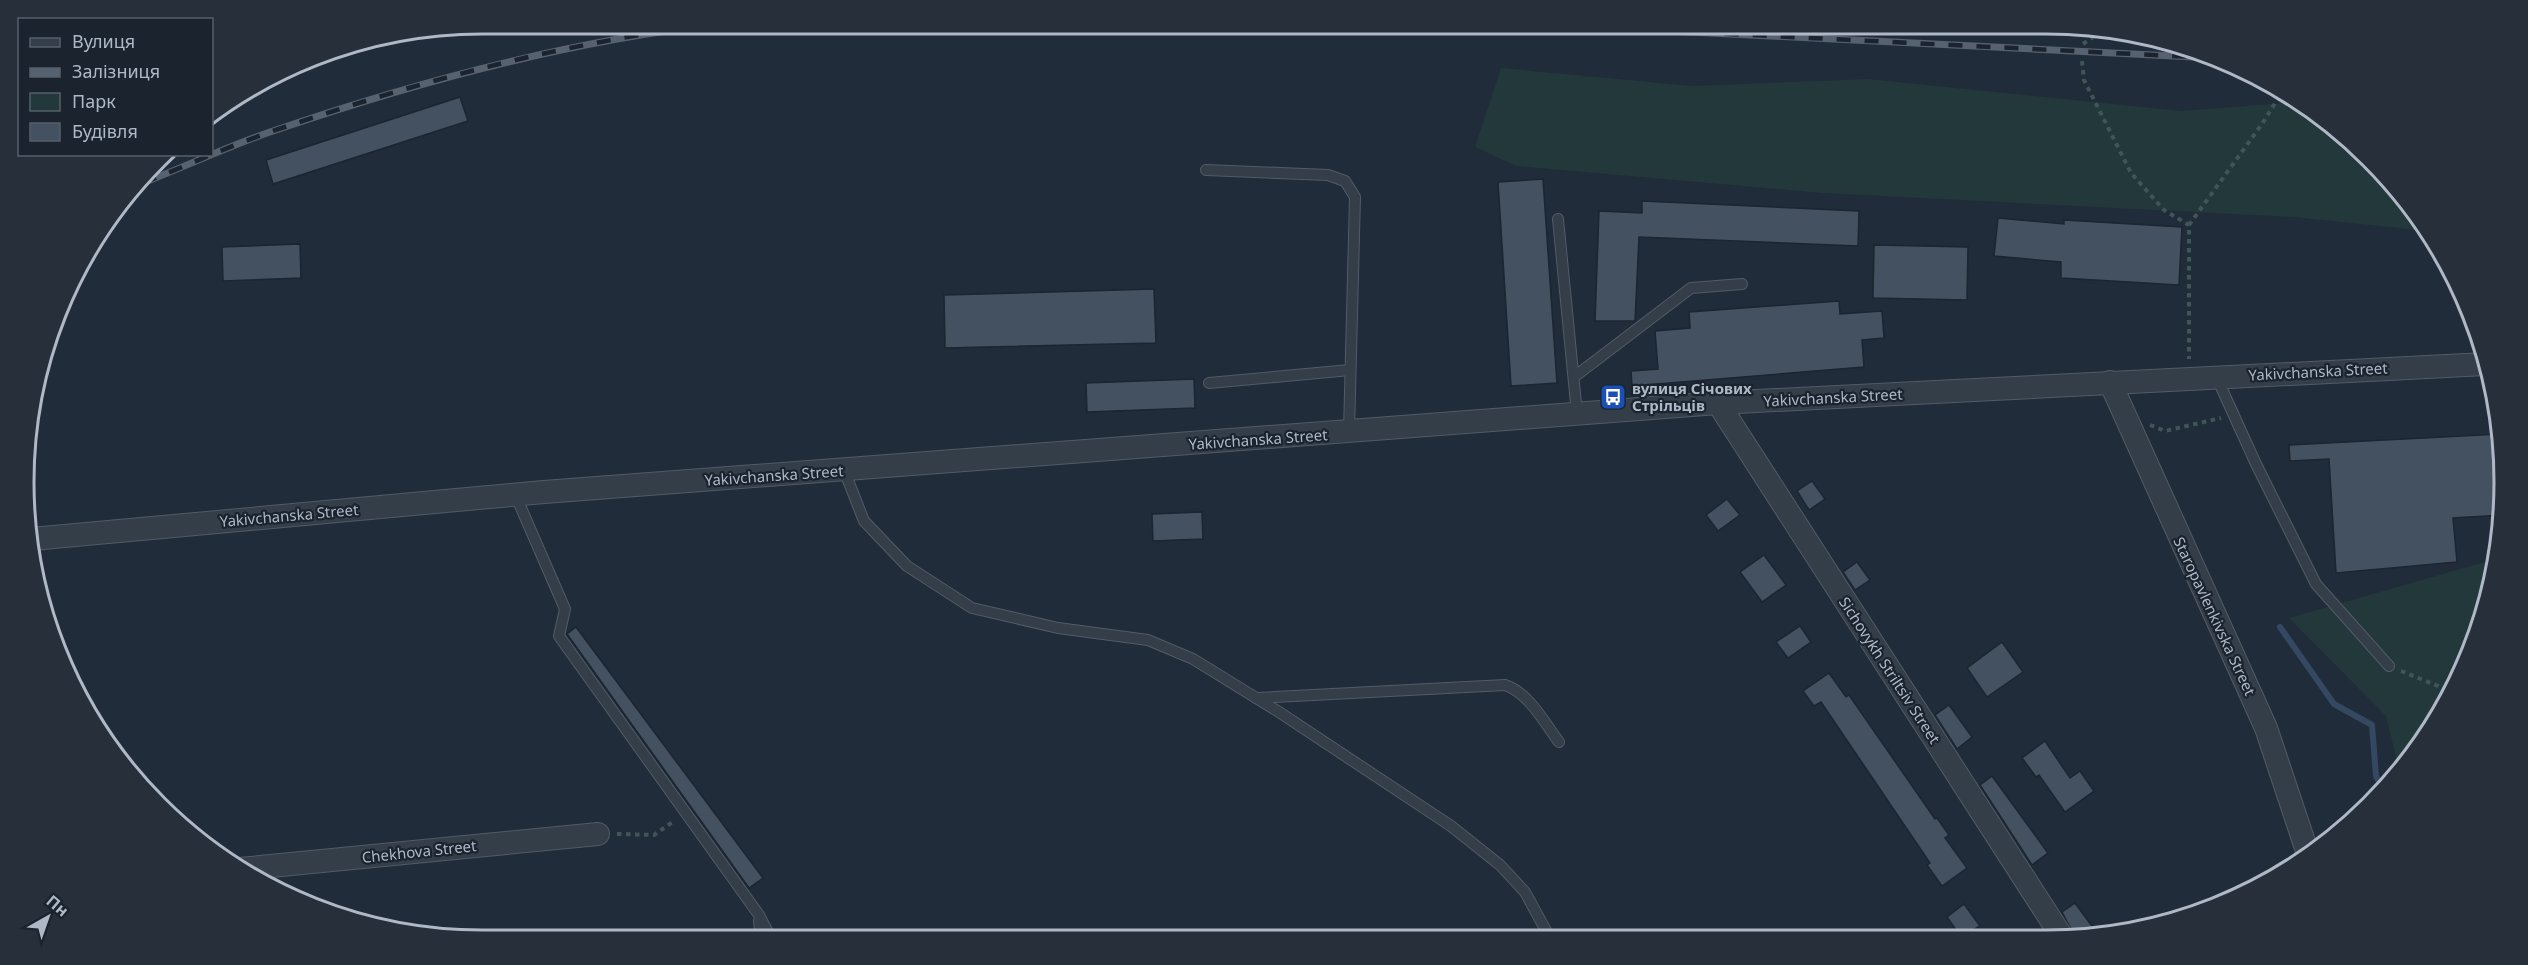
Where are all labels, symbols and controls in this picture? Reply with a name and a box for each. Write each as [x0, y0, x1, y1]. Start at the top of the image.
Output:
legend [18, 18, 213, 156]
text: Вулиця [72, 29, 135, 53]
text: Залізниця [72, 59, 160, 83]
text: Парк [72, 89, 116, 113]
text: Будівля [72, 119, 138, 143]
street label: Yakivchanska Street [2248, 357, 2389, 385]
place label: вулиця Січових Стрільців [1632, 378, 1752, 415]
bus stop icon: вулиця Січових Стрільців [1598, 382, 1628, 412]
street label: Yakivchanska Street [1763, 383, 1904, 411]
street label: Yakivchanska Street [1188, 424, 1329, 454]
street label: Yakivchanska Street [704, 460, 845, 490]
street label: Yakivchanska Street [219, 499, 360, 531]
street label: Staropavlenkivska Street [2169, 533, 2261, 699]
street label: Sichovykh Striltsiv Street [1835, 593, 1945, 748]
street label: Chekhova Street [361, 835, 478, 867]
north arrow [18, 887, 78, 947]
text: Пн [42, 890, 73, 921]

